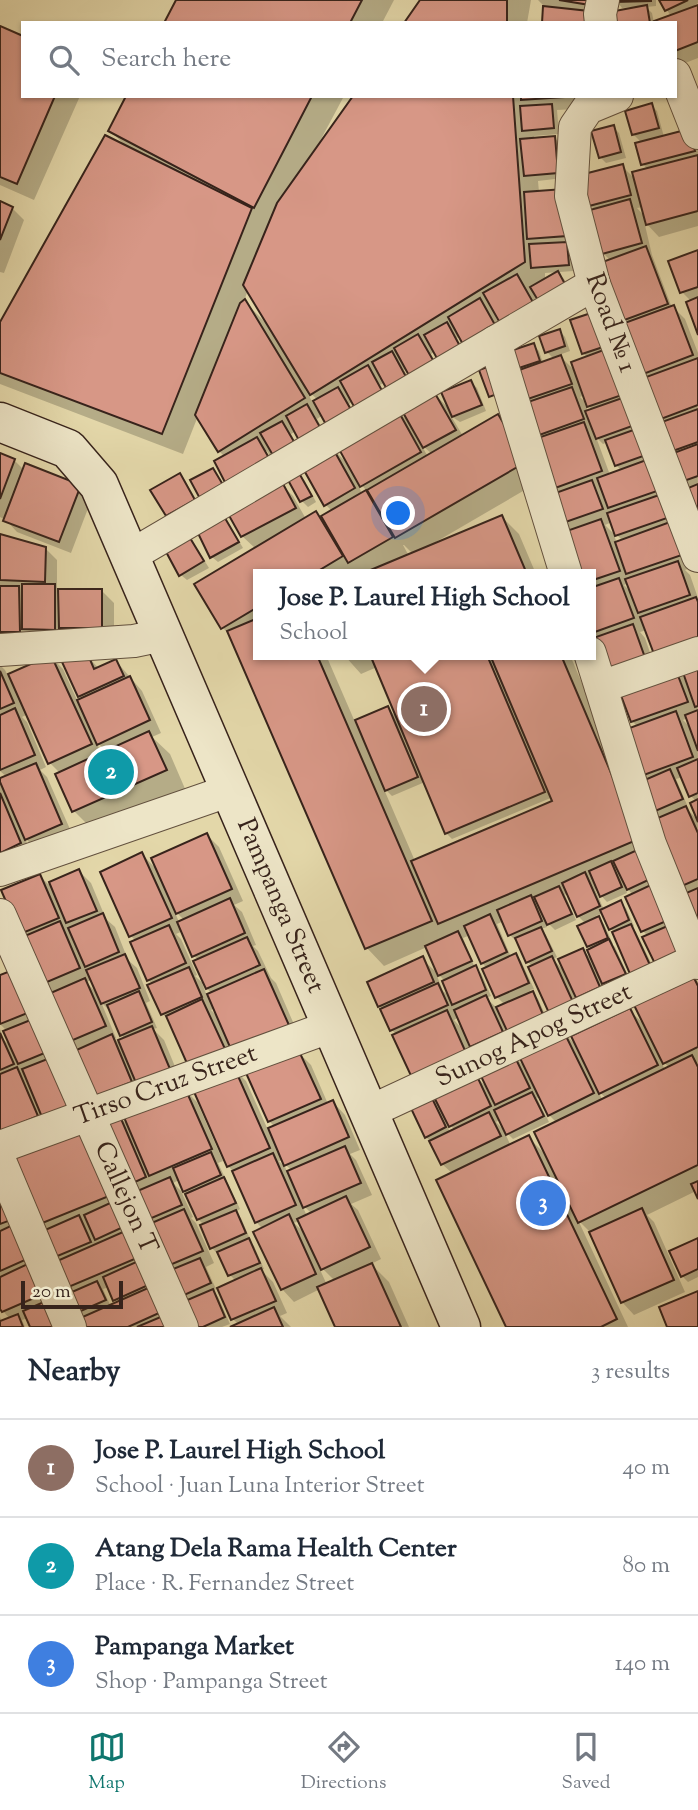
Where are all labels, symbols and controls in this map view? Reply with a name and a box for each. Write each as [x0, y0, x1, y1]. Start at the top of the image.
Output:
search box [21, 21, 677, 98]
icon: search [45, 41, 83, 79]
text: Search here [101, 41, 231, 78]
street label: Road № 1 [575, 268, 645, 378]
your location [381, 496, 415, 530]
popup [253, 569, 596, 660]
text: Jose P. Laurel High School [279, 580, 570, 617]
text: School [279, 617, 348, 650]
pin: 1 [401, 683, 447, 735]
pin: 2 [88, 746, 134, 798]
street label: Pampanga Street [227, 813, 333, 999]
street label: Sunog Apog Street [430, 974, 638, 1098]
street label: Tirso Cruz Street [70, 1036, 263, 1136]
street label: Callejon T [84, 1136, 166, 1260]
pin: 3 [520, 1177, 566, 1229]
scale bar [21, 1278, 122, 1310]
text: 20 m [32, 1279, 71, 1306]
text: Nearby [28, 1351, 120, 1394]
text: 3 results [591, 1356, 670, 1389]
text: Jose P. Laurel High School [95, 1433, 385, 1470]
text: 1 [47, 1452, 55, 1485]
text: 40 m [623, 1452, 670, 1485]
text: School · Juan Luna Interior Street [95, 1470, 425, 1503]
text: Atang Dela Rama Health Center [95, 1531, 457, 1568]
text: 2 [46, 1550, 56, 1583]
text: 80 m [622, 1550, 670, 1583]
text: Place · R. Fernandez Street [95, 1568, 354, 1601]
text: Pampanga Market [95, 1629, 294, 1666]
text: 3 [46, 1648, 56, 1681]
text: 140 m [615, 1648, 670, 1681]
text: Shop · Pampanga Street [95, 1666, 328, 1699]
tab: Map [88, 1728, 126, 1797]
tab: Directions [301, 1728, 386, 1797]
tab: Saved [562, 1728, 610, 1797]

